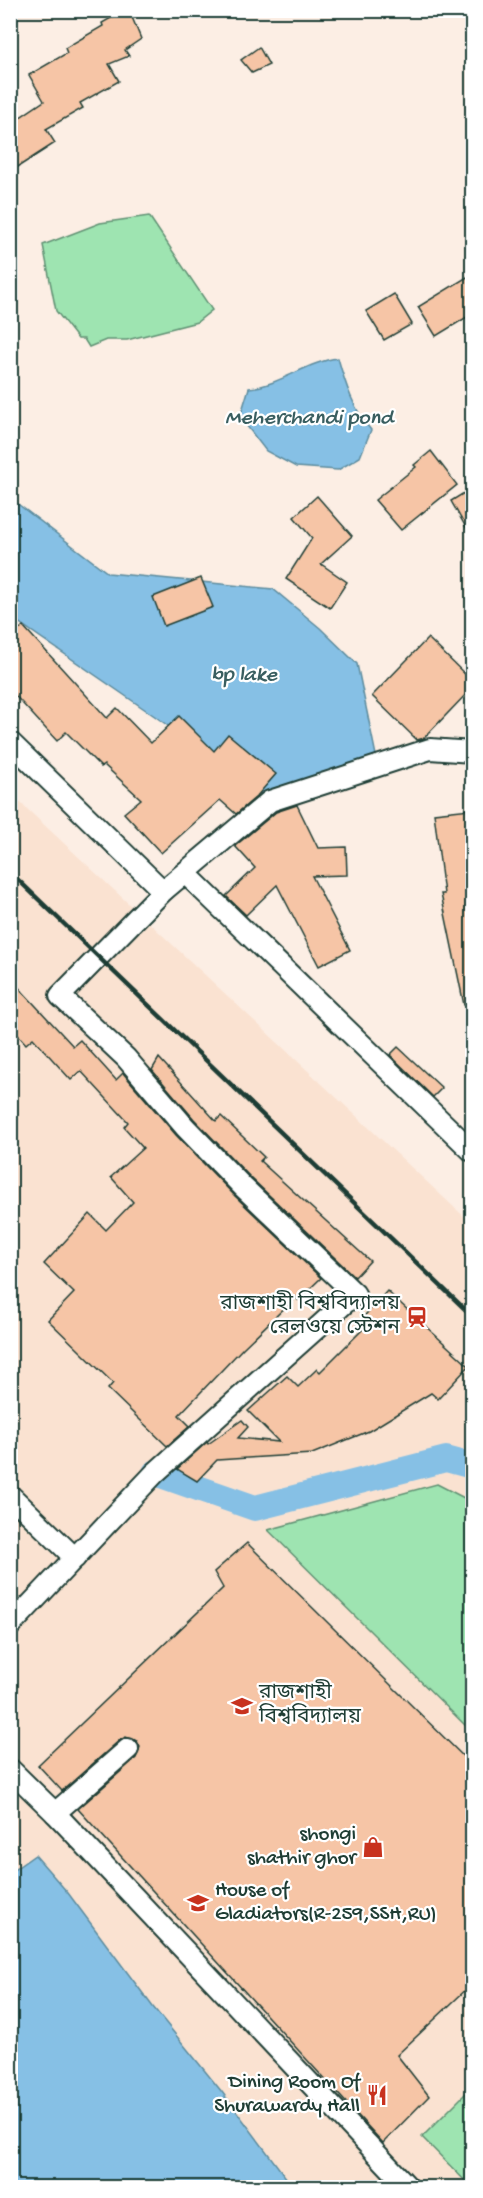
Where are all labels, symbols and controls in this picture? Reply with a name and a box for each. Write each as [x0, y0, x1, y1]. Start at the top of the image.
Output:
water label: Meherchandi pond [225, 406, 395, 432]
water label: bp lake [211, 663, 279, 689]
place label: রাজশাহী বিশ্ববিদ্যালয় রেলওয়ে স্টেশন [219, 1290, 401, 1342]
station icon: রাজশাহী বিশ্ববিদ্যালয় রেলওয়ে স্টেশন [405, 1305, 429, 1329]
place label: রাজশাহী বিশ্ববিদ্যালয় [258, 1679, 362, 1731]
school or university icon: রাজশাহী বিশ্ববিদ্যালয় [230, 1694, 254, 1718]
place label: shongi shathir ghor [247, 1823, 358, 1872]
shop icon: shongi shathir ghor [361, 1835, 385, 1859]
place label: House of Gladiators(R-259,SSH,RU) [215, 1879, 437, 1928]
school or university icon: House of Gladiators(R-259,SSH,RU) [186, 1891, 210, 1915]
place label: Dining Room Of Shurawardy Hall [214, 2071, 362, 2120]
restaurant icon: Dining Room Of Shurawardy Hall [365, 2083, 389, 2107]

